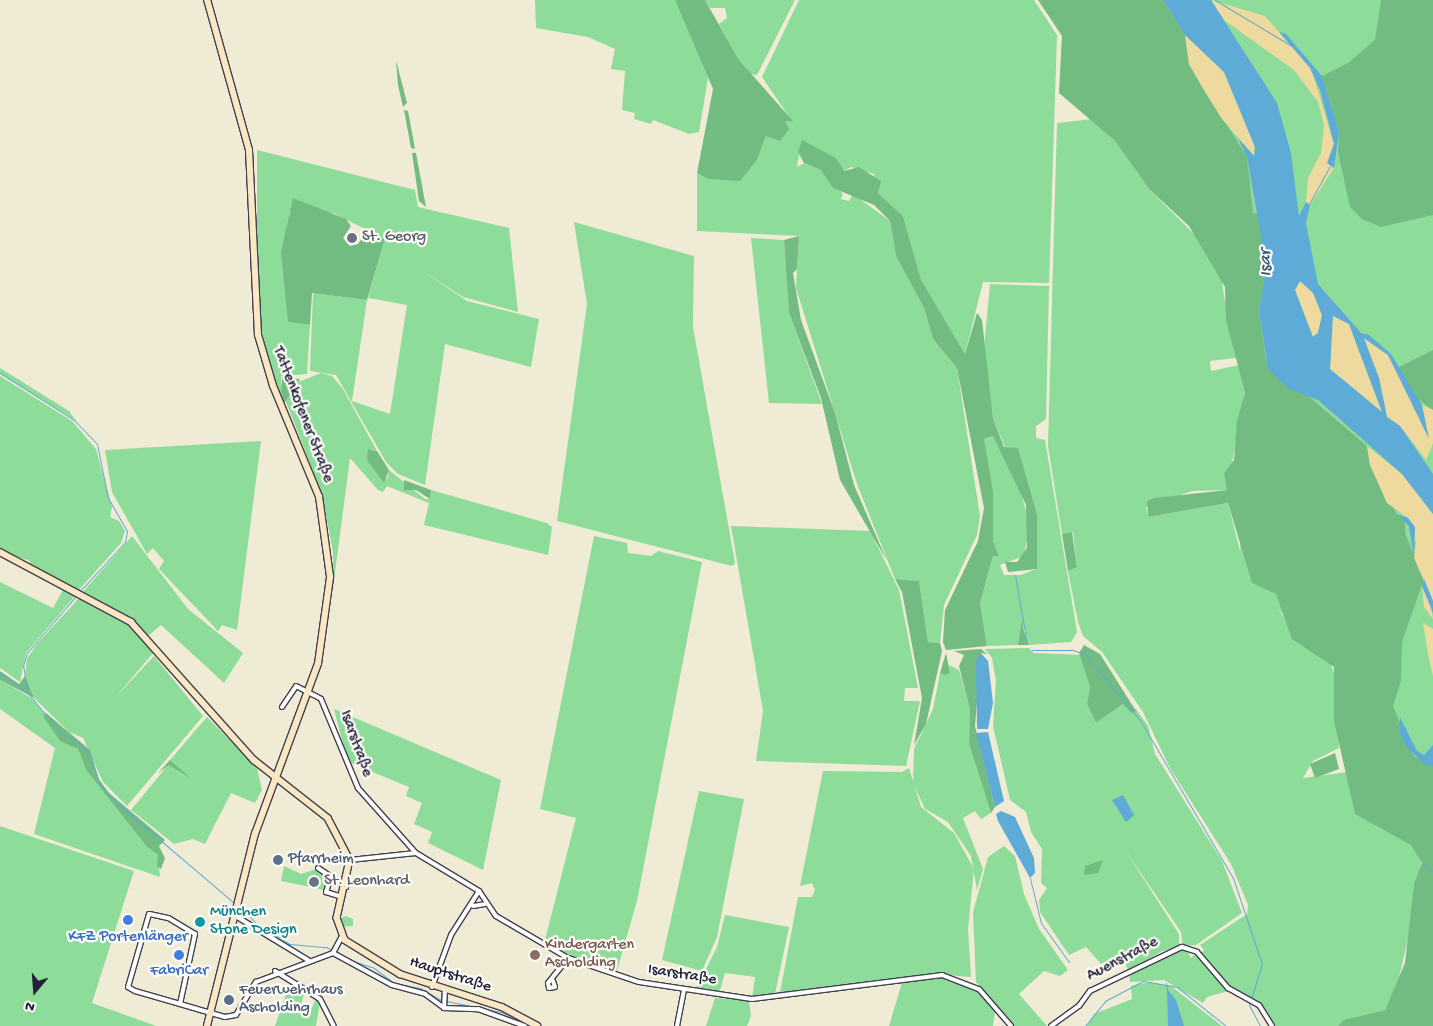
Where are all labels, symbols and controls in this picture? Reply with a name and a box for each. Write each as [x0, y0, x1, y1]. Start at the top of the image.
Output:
place label: St. Georg [362, 228, 426, 248]
marker: St. Georg [346, 232, 358, 244]
water label: Isar [1256, 249, 1278, 277]
street label: Tattenkofener Straße [267, 344, 337, 486]
street label: Isarstraße [334, 708, 376, 780]
place label: Pfarrheim [288, 850, 354, 870]
marker: Pfarrheim [272, 854, 284, 866]
place label: St. Leonhard [324, 872, 409, 892]
marker: St. Leonhard [308, 876, 320, 888]
place label: München Stone Design [210, 903, 297, 941]
marker: KFZ Portenlänger [122, 914, 134, 926]
marker: München Stone Design [194, 916, 206, 928]
place label: KFZ Portenlänger [68, 928, 188, 948]
street label: Auenstraße [1084, 933, 1162, 987]
place label: Kindergarten Ascholding [545, 936, 634, 974]
marker: FabriCar [173, 949, 185, 961]
marker: Kindergarten Ascholding [529, 949, 541, 961]
street label: Hauptstraße [407, 954, 493, 998]
street label: Isarstraße [646, 961, 718, 991]
place label: FabriCar [150, 962, 208, 982]
north arrow [10, 966, 60, 1016]
place label: Feuerwehrhaus Ascholding [239, 981, 343, 1019]
marker: Feuerwehrhaus Ascholding [223, 994, 235, 1006]
text: N [23, 996, 37, 1015]

